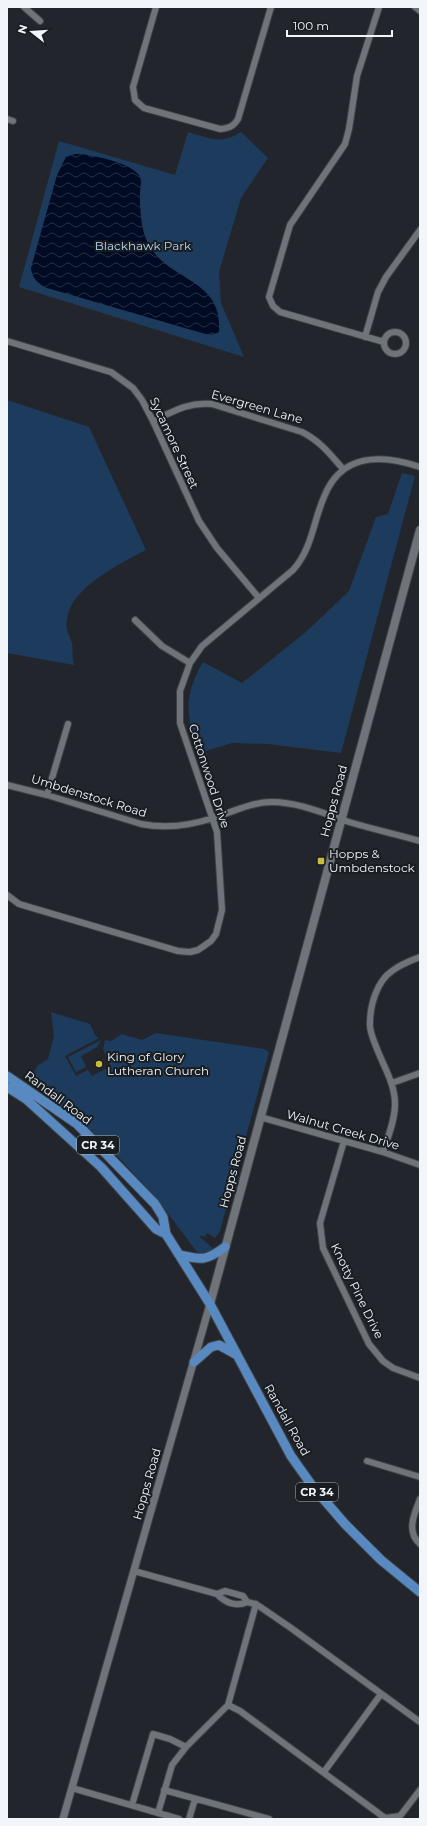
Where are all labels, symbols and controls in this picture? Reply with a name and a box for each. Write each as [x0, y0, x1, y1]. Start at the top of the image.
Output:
north arrow [12, 12, 52, 52]
scale bar [287, 12, 392, 38]
text: 100 m [293, 18, 329, 33]
text: N [14, 23, 30, 35]
park label: Blackhawk Park [95, 238, 192, 253]
street label: Evergreen Lane [210, 386, 305, 427]
street label: Sycamore Street [147, 395, 202, 491]
street label: Cottonwood Drive [186, 722, 233, 830]
street label: Hopps Road [317, 763, 350, 839]
street label: Umbdenstock Road [29, 771, 149, 820]
place label: Hopps & Umbdenstock [329, 846, 416, 875]
marker: Hopps & Umbdenstock [316, 856, 326, 866]
place label: King of Glory Lutheran Church [107, 1049, 209, 1078]
marker: King of Glory Lutheran Church [94, 1059, 104, 1069]
street label: Randall Road [22, 1068, 95, 1128]
street label: Walnut Creek Drive [285, 1106, 401, 1153]
street label: Hopps Road [216, 1134, 249, 1210]
road number: CR 34 [77, 1136, 119, 1154]
street label: Knotty Pine Drive [328, 1240, 387, 1341]
street label: Randall Road [261, 1381, 313, 1458]
street label: Hopps Road [129, 1446, 164, 1521]
road number: CR 34 [296, 1483, 338, 1501]

